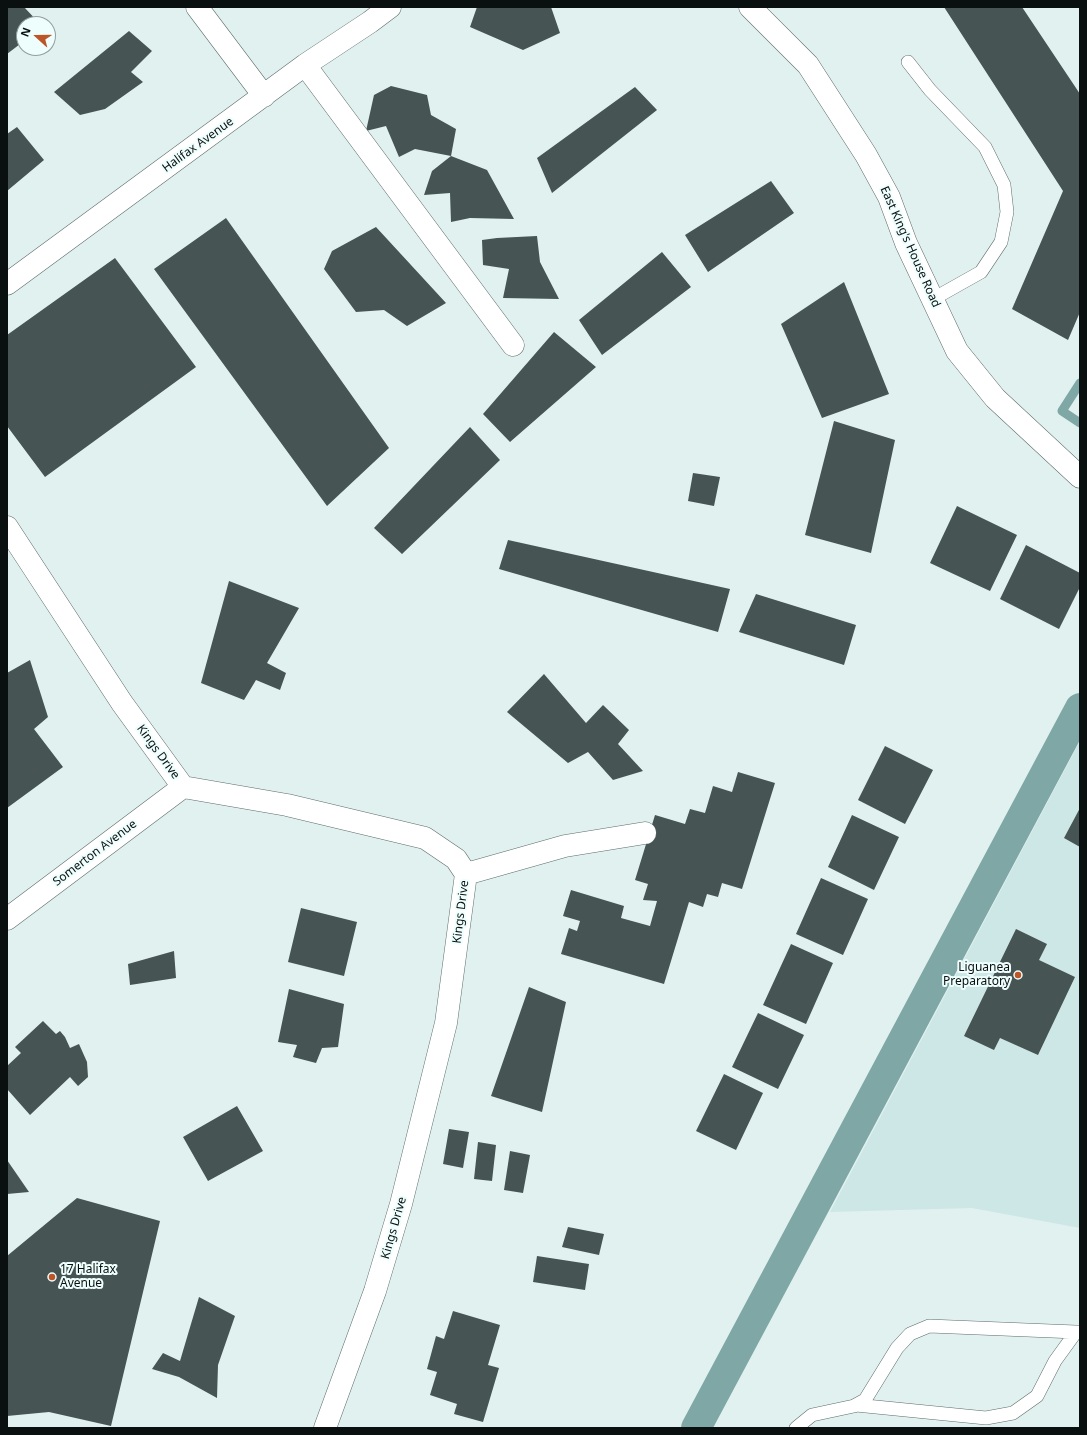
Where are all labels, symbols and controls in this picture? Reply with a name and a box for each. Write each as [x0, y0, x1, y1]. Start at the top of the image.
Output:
north arrow [16, 16, 56, 56]
text: N [17, 25, 34, 39]
street label: Halifax Avenue [160, 114, 236, 176]
street label: East King's House Road [877, 184, 943, 310]
street label: Kings Drive [133, 722, 183, 782]
street label: Somerton Avenue [50, 817, 140, 889]
street label: Kings Drive [450, 879, 472, 945]
place label: Liguanea Preparatory [943, 961, 1010, 989]
marker: Liguanea Preparatory [1013, 970, 1023, 980]
street label: Kings Drive [378, 1195, 410, 1261]
place label: 17 Halifax Avenue [60, 1263, 116, 1291]
marker: 17 Halifax Avenue [47, 1272, 57, 1282]

